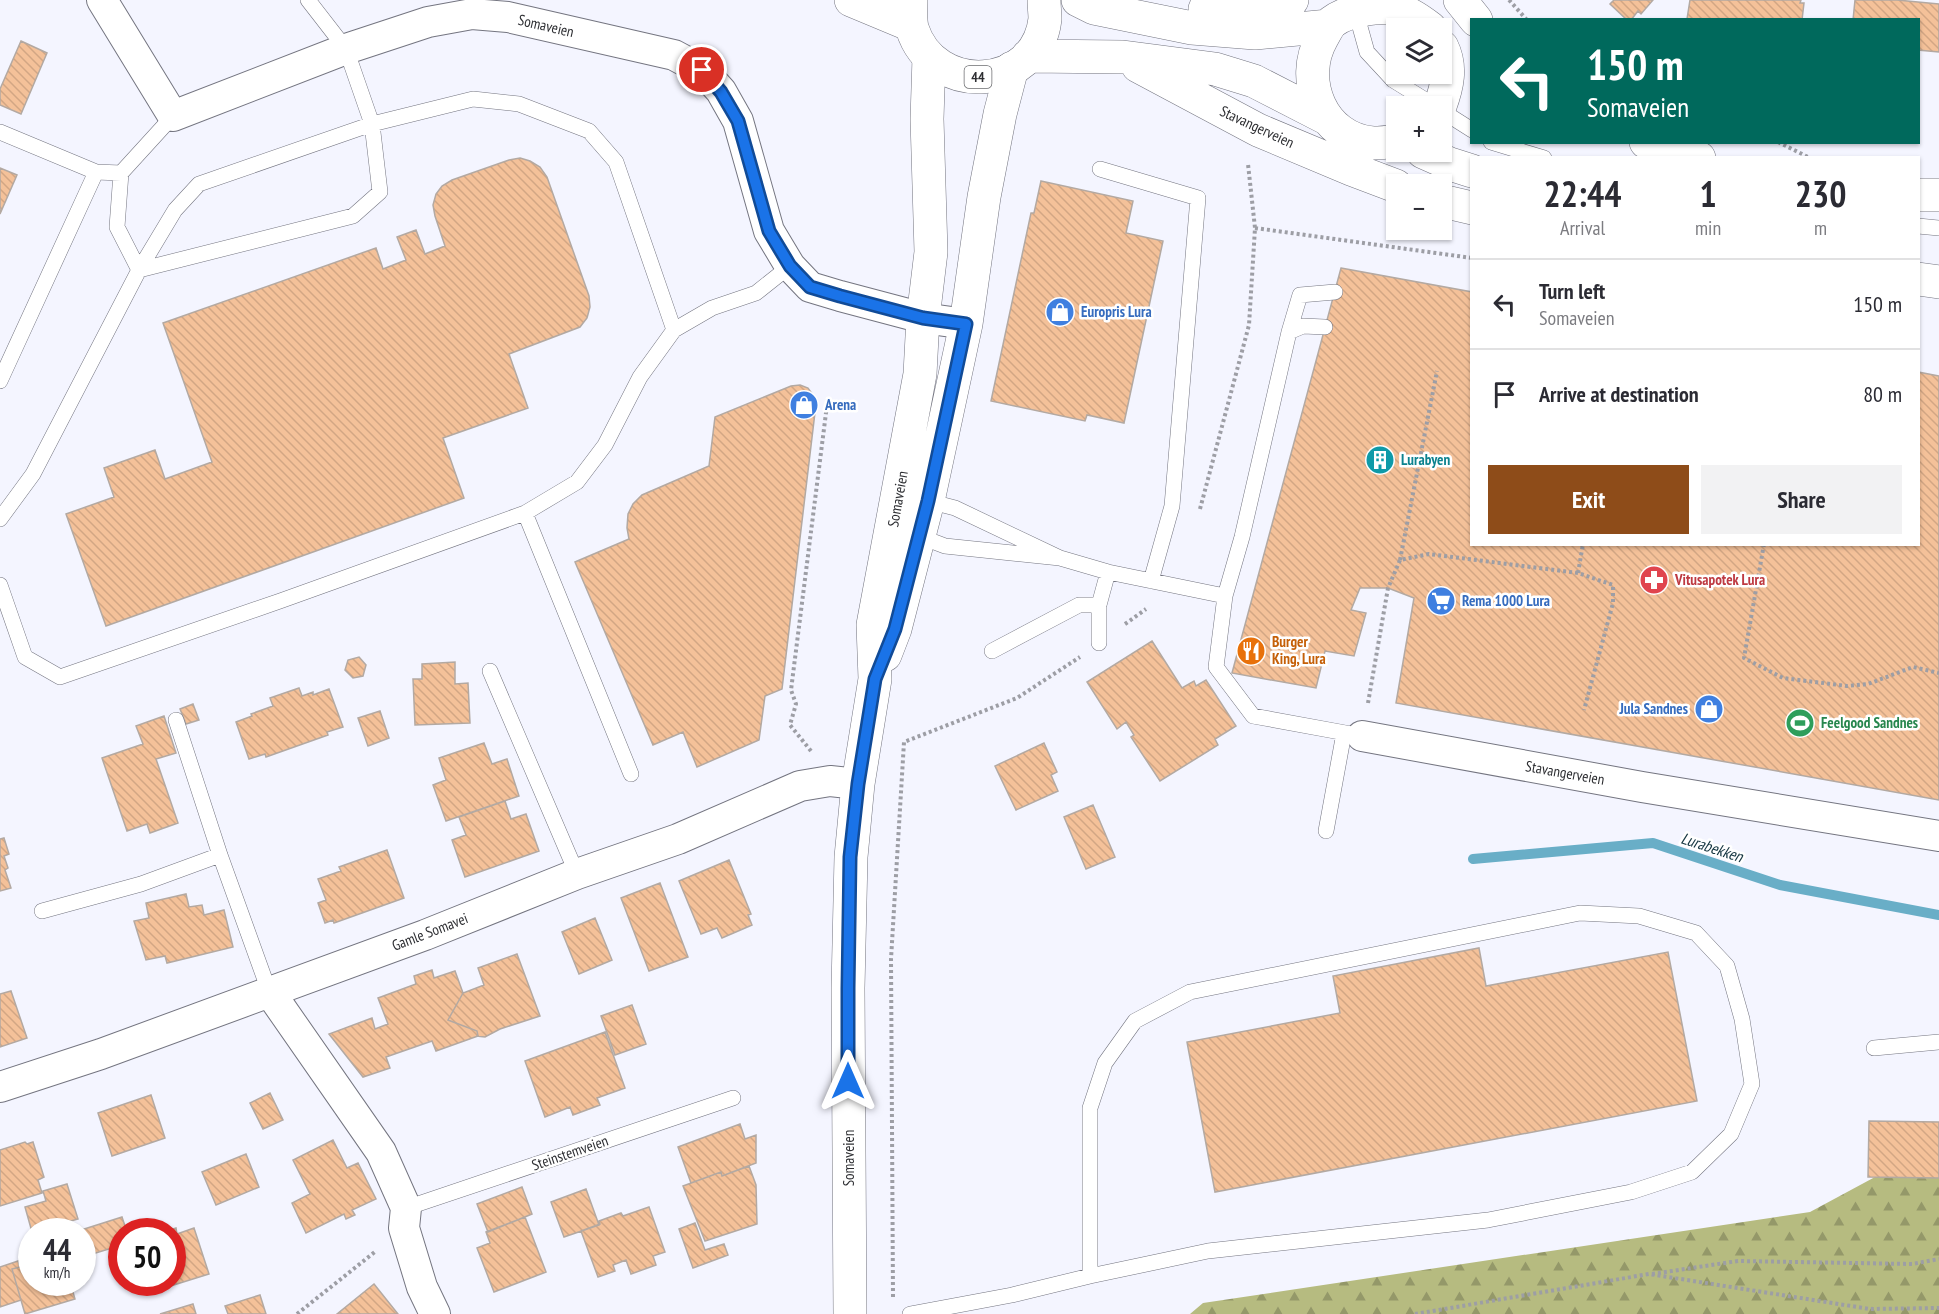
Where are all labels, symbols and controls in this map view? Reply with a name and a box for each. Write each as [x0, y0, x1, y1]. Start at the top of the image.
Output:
street label: Somaveien [516, 10, 576, 41]
map controls [1386, 18, 1452, 240]
button: layers [1386, 18, 1452, 84]
text: 150 m [1587, 37, 1684, 92]
icon: left [1488, 42, 1566, 120]
pin [676, 44, 727, 95]
icon: arrive [685, 53, 718, 86]
road number: 44 [964, 66, 992, 88]
text: Somaveien [1587, 90, 1689, 124]
button: + [1386, 96, 1452, 162]
street label: Stavangerveien [1217, 101, 1297, 152]
text: 22:44 [1544, 170, 1621, 217]
text: 1 [1699, 170, 1717, 217]
text: 230 [1795, 170, 1846, 217]
button: − [1386, 174, 1452, 240]
text: Arrival [1560, 215, 1605, 241]
text: min [1695, 215, 1721, 241]
text: m [1814, 215, 1827, 241]
text: Turn left [1539, 277, 1605, 305]
icon: left [1488, 288, 1521, 321]
text: 150 m [1853, 290, 1902, 318]
shop icon: Europris Lura [1044, 296, 1076, 328]
place label: Europris Lura [1081, 302, 1152, 321]
text: Somaveien [1539, 305, 1615, 331]
icon: arrive [1488, 378, 1521, 411]
text: Arrive at destination [1539, 380, 1699, 408]
text: 80 m [1863, 380, 1902, 408]
shop icon: Arena [788, 389, 820, 421]
place label: Arena [824, 395, 856, 414]
building icon: Lurabyen [1364, 444, 1396, 476]
place label: Lurabyen [1401, 450, 1450, 469]
button: Exit [1488, 465, 1689, 534]
button: Share [1701, 465, 1902, 534]
street label: Somaveien [883, 469, 912, 528]
pharmacy icon: Vitusapotek Lura [1638, 564, 1670, 596]
place label: Vitusapotek Lura [1674, 570, 1765, 589]
supermarket icon: Rema 1000 Lura [1425, 585, 1457, 617]
place label: Rema 1000 Lura [1462, 591, 1550, 610]
place label: Burger King, Lura [1272, 632, 1326, 668]
restaurant icon: Burger King, Lura [1235, 635, 1267, 667]
shop icon: Jula Sandnes [1693, 693, 1725, 725]
place label: Jula Sandnes [1618, 699, 1688, 718]
sports icon: Feelgood Sandnes [1784, 707, 1816, 739]
place label: Feelgood Sandnes [1821, 713, 1918, 732]
street label: Stavangerveien [1524, 756, 1606, 789]
water label: Lurabekken [1679, 828, 1746, 867]
street label: Gamle Somavei [389, 908, 471, 955]
position arrow [816, 1049, 880, 1113]
street label: Somaveien [839, 1130, 858, 1186]
street label: Steinstemveien [529, 1131, 611, 1174]
speed limit sign: 50 [108, 1218, 186, 1296]
text: 44 [43, 1230, 71, 1269]
text: km/h [44, 1263, 70, 1282]

